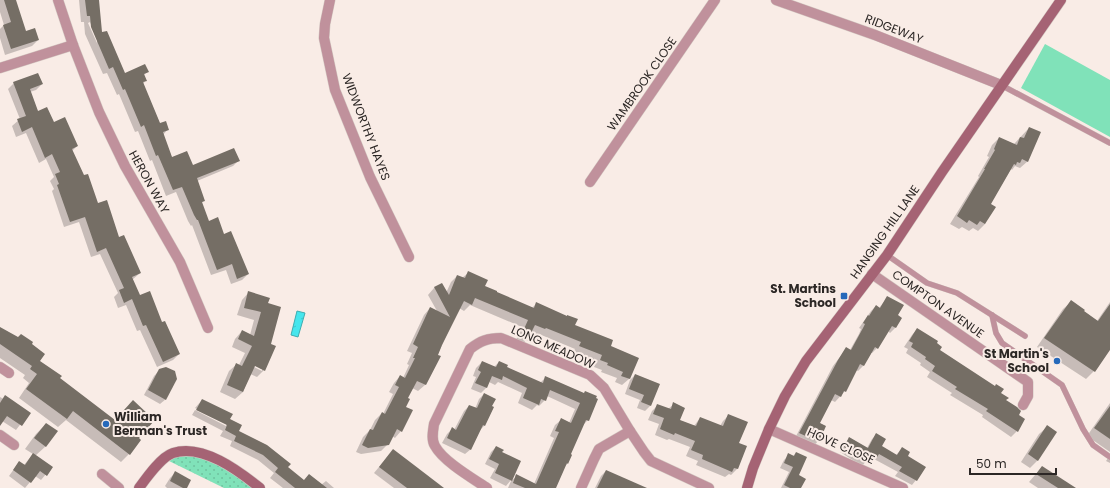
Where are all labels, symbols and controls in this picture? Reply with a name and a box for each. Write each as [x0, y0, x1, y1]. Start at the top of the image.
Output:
street label: RIDGEWAY [863, 10, 926, 47]
street label: WAMBROOK CLOSE [603, 33, 680, 134]
street label: WIDWORTHY HAYES [338, 71, 395, 183]
street label: HERON WAY [125, 147, 174, 216]
street label: HANGING HILL LANE [846, 181, 923, 282]
street label: COMPTON AVENUE [889, 265, 988, 342]
place label: St. Martins School [770, 280, 836, 311]
marker: St. Martins School [839, 291, 849, 301]
street label: LONG MEADOW [509, 321, 598, 373]
place label: St Martin's School [984, 345, 1049, 376]
marker: St Martin's School [1052, 356, 1062, 366]
place label: William Berman's Trust [114, 408, 207, 439]
marker: William Berman's Trust [101, 419, 111, 429]
street label: HOVE CLOSE [805, 423, 878, 468]
scale bar [970, 450, 1056, 476]
text: 50 m [976, 455, 1007, 472]

